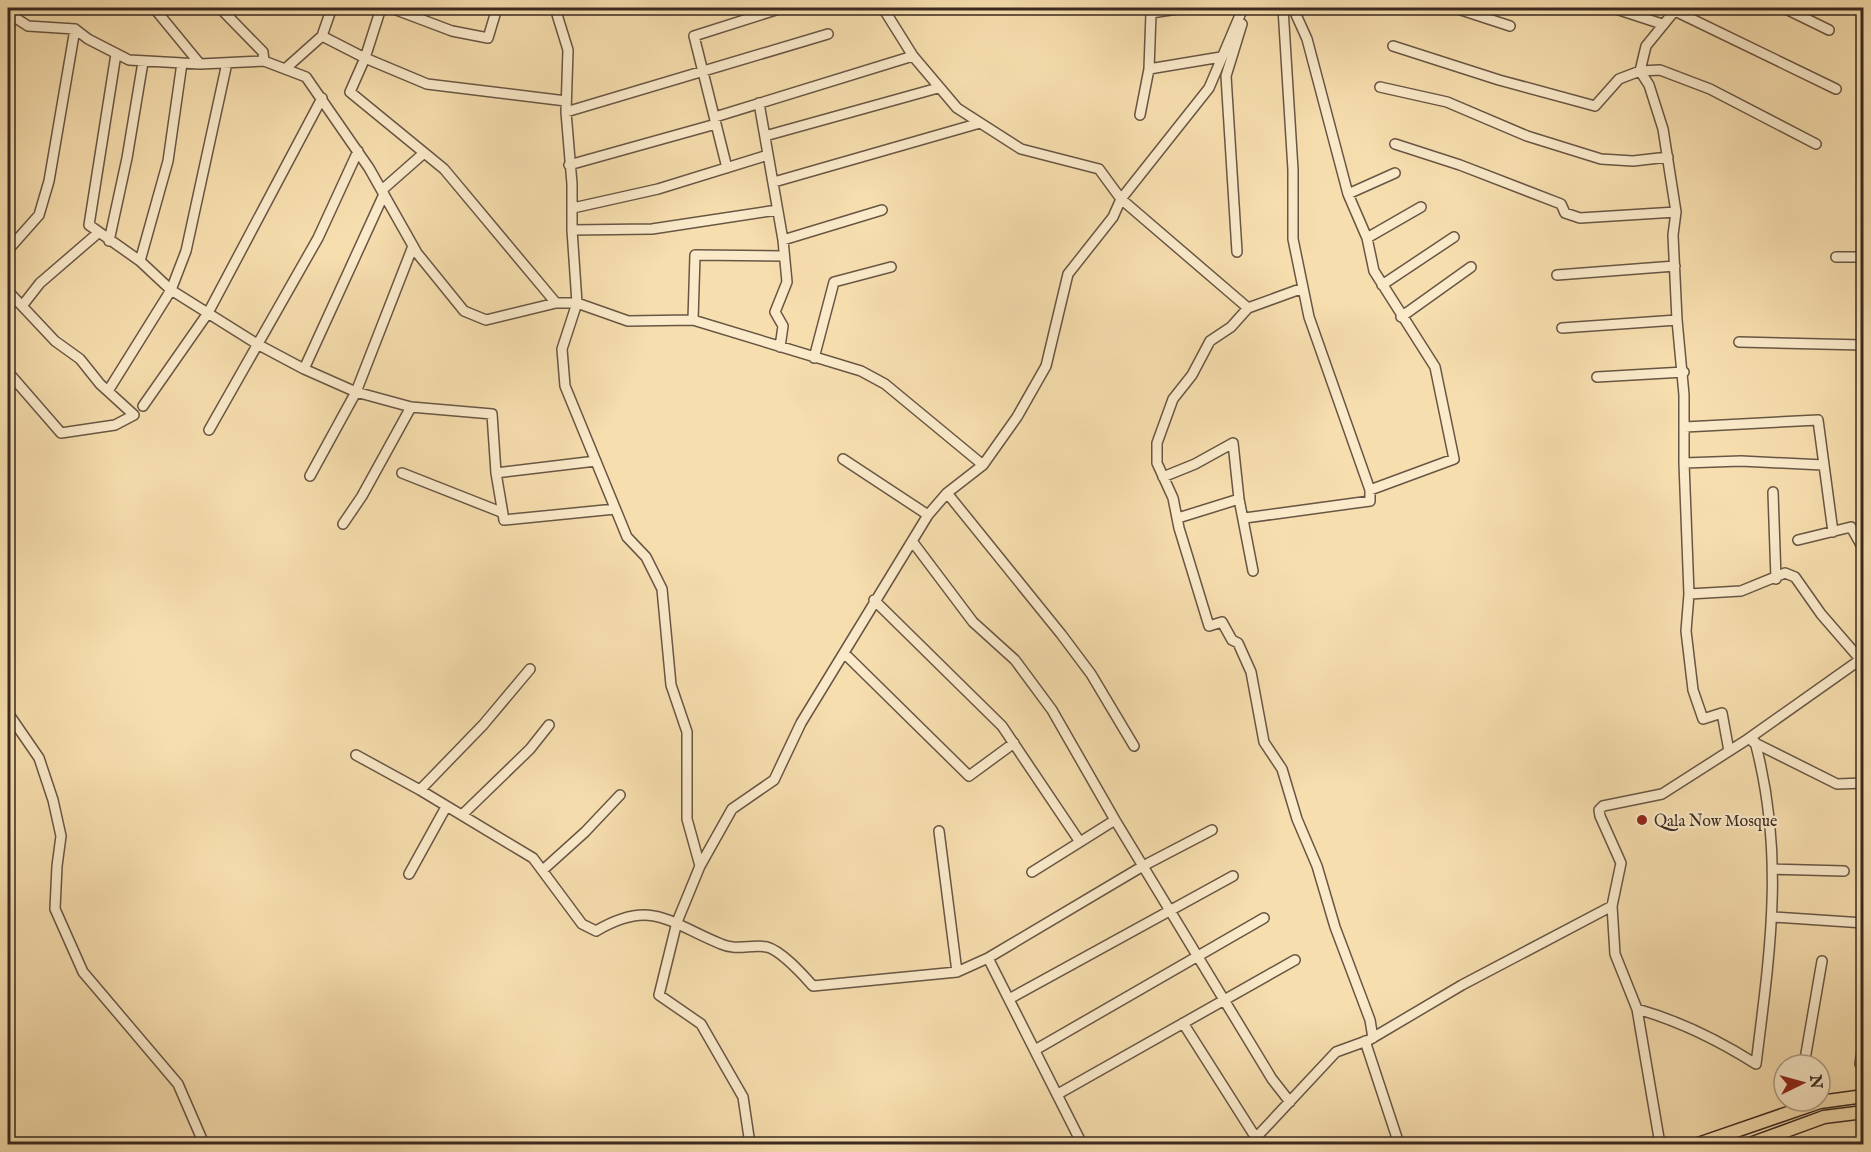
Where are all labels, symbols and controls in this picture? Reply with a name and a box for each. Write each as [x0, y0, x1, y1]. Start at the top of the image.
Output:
place label: Qala Now Mosque [1654, 812, 1777, 832]
marker: Qala Now Mosque [1635, 813, 1649, 827]
north arrow [1772, 1053, 1832, 1113]
text: N [1804, 1073, 1826, 1090]

